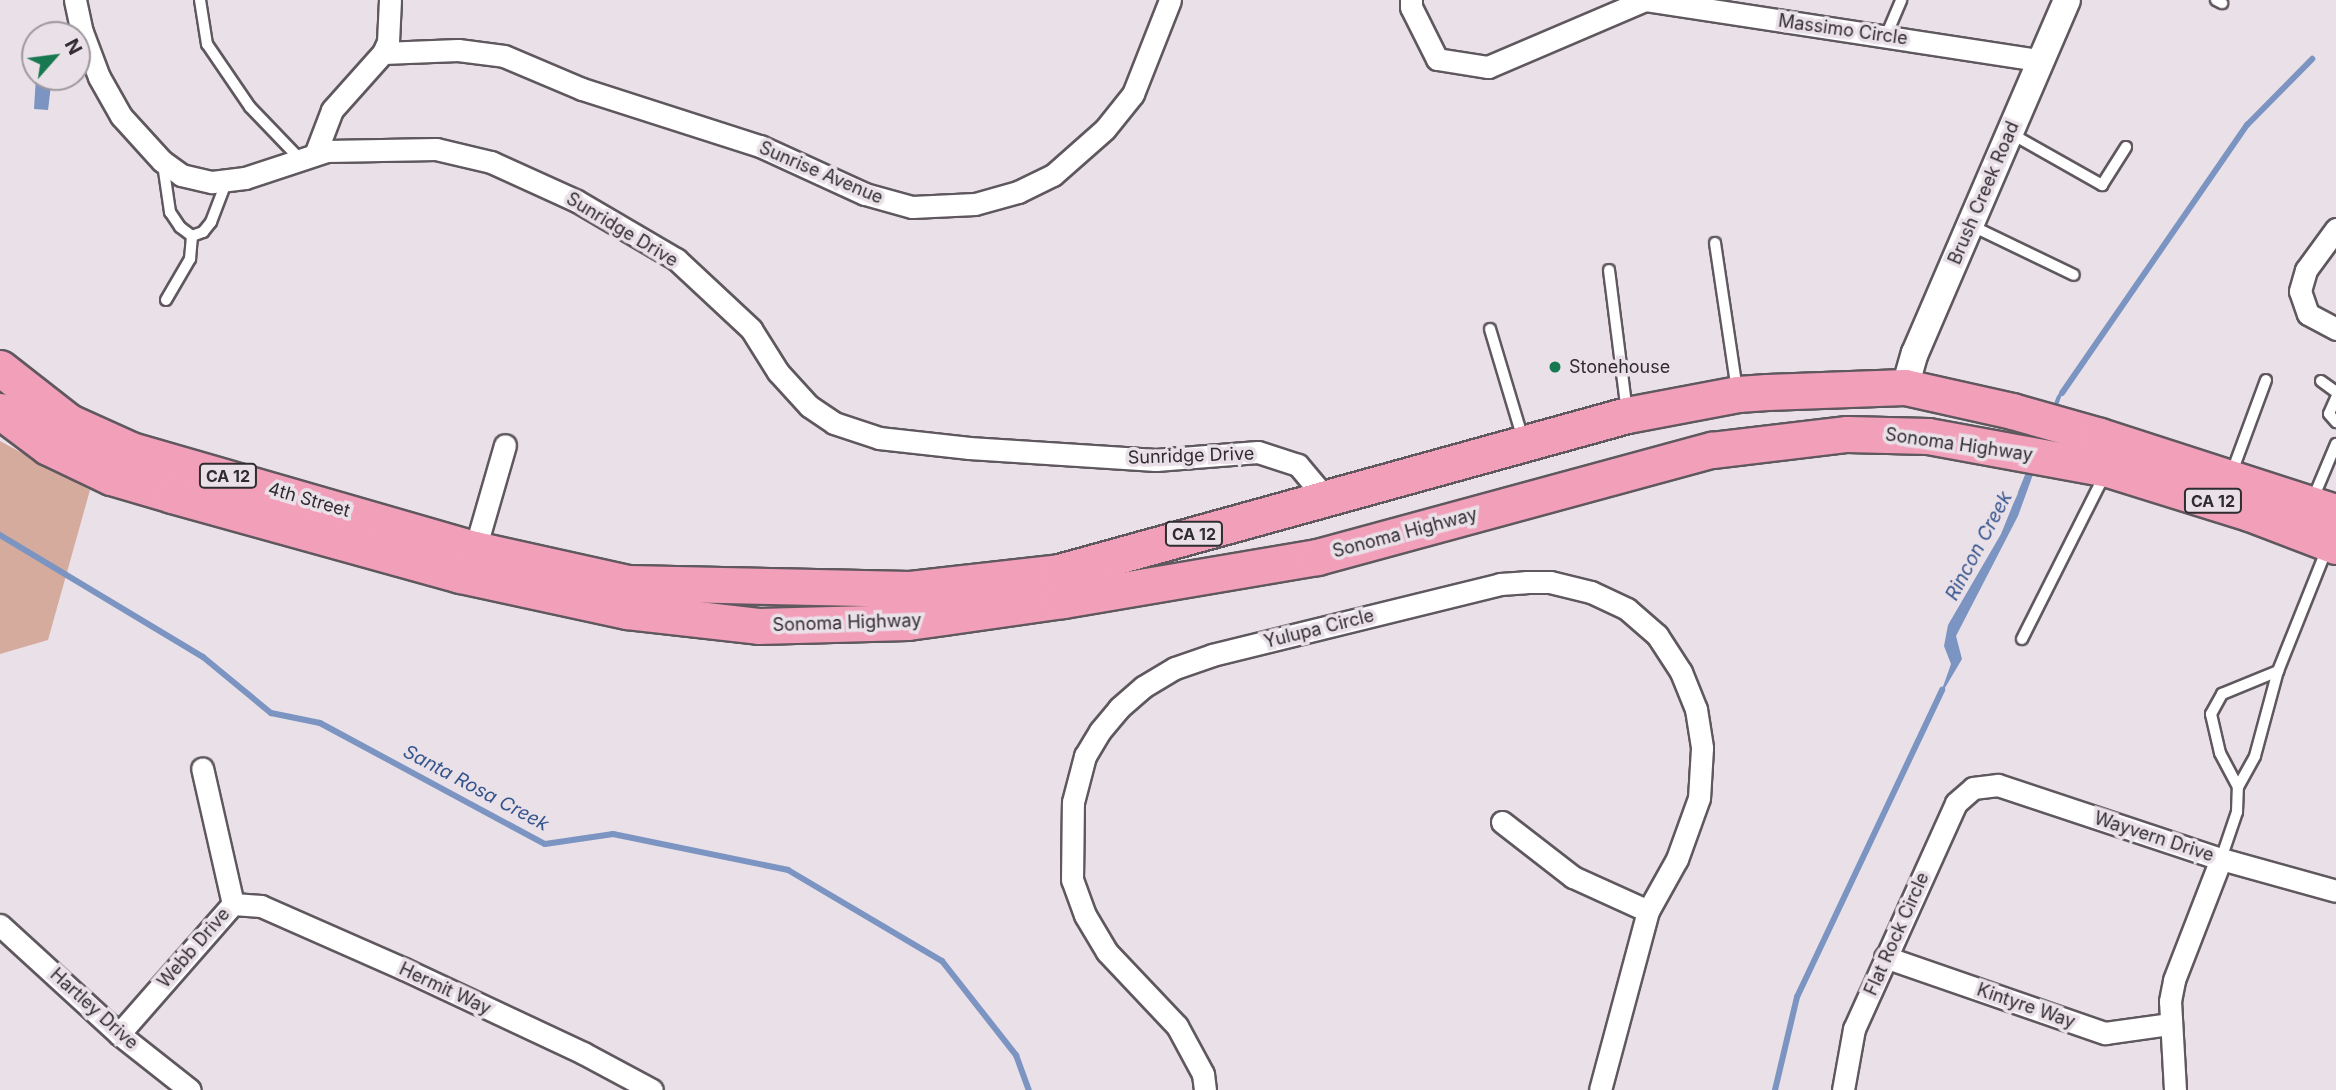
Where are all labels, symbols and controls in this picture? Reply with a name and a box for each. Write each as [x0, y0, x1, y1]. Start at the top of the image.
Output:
street label: Massimo Circle [1777, 10, 1909, 50]
north arrow [21, 21, 91, 91]
text: N [60, 35, 87, 59]
street label: Brush Creek Road [1944, 118, 2024, 268]
street label: Sunrise Avenue [756, 137, 886, 209]
street label: Sunridge Drive [562, 188, 682, 272]
place label: Stonehouse [1569, 356, 1670, 378]
marker: Stonehouse [1547, 359, 1563, 375]
street label: Sonoma Highway [1884, 424, 2034, 466]
street label: Sunridge Drive [1127, 443, 1255, 469]
road number: CA 12 [198, 463, 258, 489]
street label: 4th Street [266, 478, 352, 522]
water label: Rincon Creek [1941, 488, 2017, 604]
road number: CA 12 [2183, 488, 2243, 514]
street label: Sonoma Highway [1330, 503, 1480, 563]
road number: CA 12 [1164, 522, 1224, 547]
street label: Yulupa Circle [1262, 605, 1376, 653]
street label: Sonoma Highway [772, 610, 922, 636]
water label: Santa Rosa Creek [399, 740, 553, 836]
street label: Wayvern Drive [2091, 807, 2217, 867]
street label: Flat Rock Circle [1860, 869, 1934, 999]
street label: Webb Drive [153, 904, 235, 992]
street label: Hermit Way [396, 958, 494, 1020]
street label: Hartley Drive [46, 964, 142, 1054]
street label: Kintyre Way [1974, 979, 2078, 1033]

